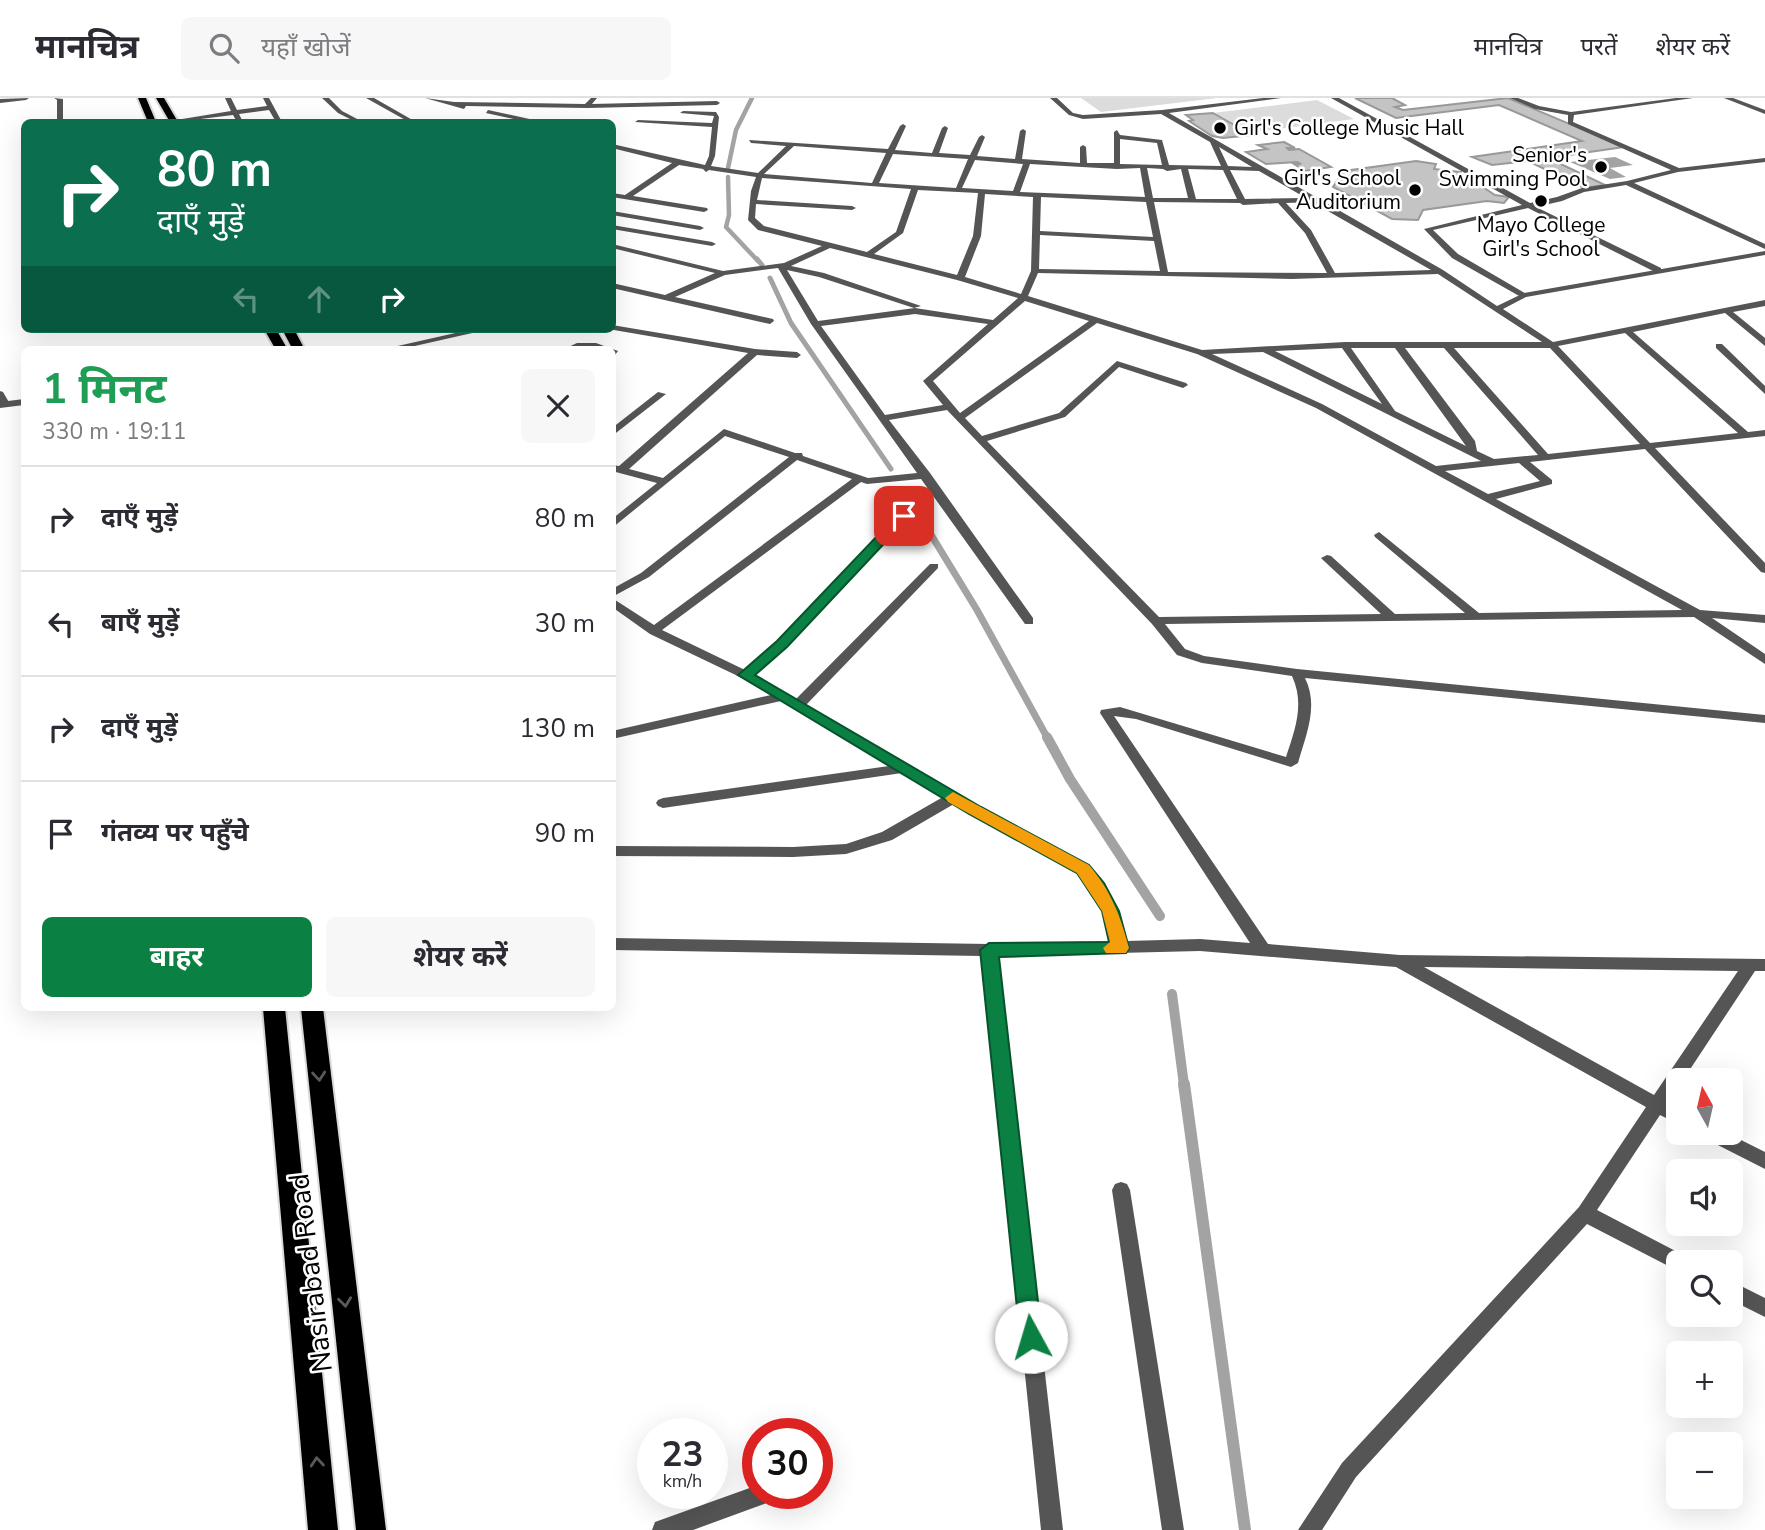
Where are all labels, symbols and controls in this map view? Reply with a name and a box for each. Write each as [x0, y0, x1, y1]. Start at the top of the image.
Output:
search box [181, 17, 671, 80]
text: मानचित्र [35, 25, 139, 70]
icon: search [205, 29, 243, 67]
text: यहाँ खोजें [261, 30, 351, 65]
text: मानचित्र [1474, 31, 1542, 63]
text: परतें [1580, 31, 1618, 63]
text: शेयर करें [1656, 31, 1730, 63]
place label: Girl's College Music Hall [1234, 114, 1465, 142]
marker: Girl's College Music Hall [1212, 120, 1228, 136]
text: 80 m [157, 136, 272, 203]
place label: Senior's Swimming Pool [1439, 141, 1588, 193]
icon: right [42, 147, 133, 238]
marker: Senior's Swimming Pool [1593, 159, 1609, 175]
place label: Girl's School Auditorium [1284, 164, 1402, 216]
marker: Girl's School Auditorium [1407, 182, 1423, 198]
marker: Mayo College Girl's School [1533, 193, 1549, 209]
text: दाएँ मुड़ें [157, 200, 244, 243]
place label: Mayo College Girl's School [1477, 211, 1605, 263]
icon: left [227, 280, 265, 318]
icon: ahead [300, 280, 338, 318]
icon: right [373, 280, 411, 318]
text: 1 मिनट [42, 361, 167, 418]
button: close [521, 369, 595, 443]
text: 330 m · 19:11 [42, 416, 187, 447]
pin [874, 486, 934, 546]
icon: arrive [885, 497, 923, 535]
icon: right [42, 500, 80, 538]
text: दाएँ मुड़ें [101, 500, 178, 535]
text: 80 m [535, 501, 595, 536]
icon: left [42, 605, 80, 643]
text: बाएँ मुड़ें [101, 605, 179, 640]
text: 30 m [535, 606, 595, 641]
icon: right [42, 710, 80, 748]
text: दाएँ मुड़ें [101, 710, 178, 745]
text: 130 m [519, 711, 595, 746]
icon: arrive [42, 815, 80, 853]
text: गंतव्य पर पहुँचे [101, 815, 249, 850]
text: 90 m [535, 816, 595, 851]
button: बाहर [42, 917, 312, 997]
button: शेयर करें [326, 917, 595, 997]
north arrow [1666, 1068, 1743, 1144]
map controls [1666, 1068, 1743, 1509]
one-way arrow [311, 1071, 326, 1082]
button: sound [1666, 1159, 1743, 1236]
street label: Nasirabad Road [280, 1171, 342, 1374]
button: search [1666, 1250, 1743, 1327]
one-way arrow [337, 1296, 352, 1308]
position arrow [994, 1300, 1068, 1374]
button: + [1666, 1341, 1743, 1418]
speed limit sign: 30 [742, 1418, 833, 1509]
text: 23 [661, 1431, 704, 1478]
button: − [1666, 1432, 1743, 1509]
one-way arrow [310, 1456, 325, 1467]
text: km/h [663, 1469, 702, 1493]

